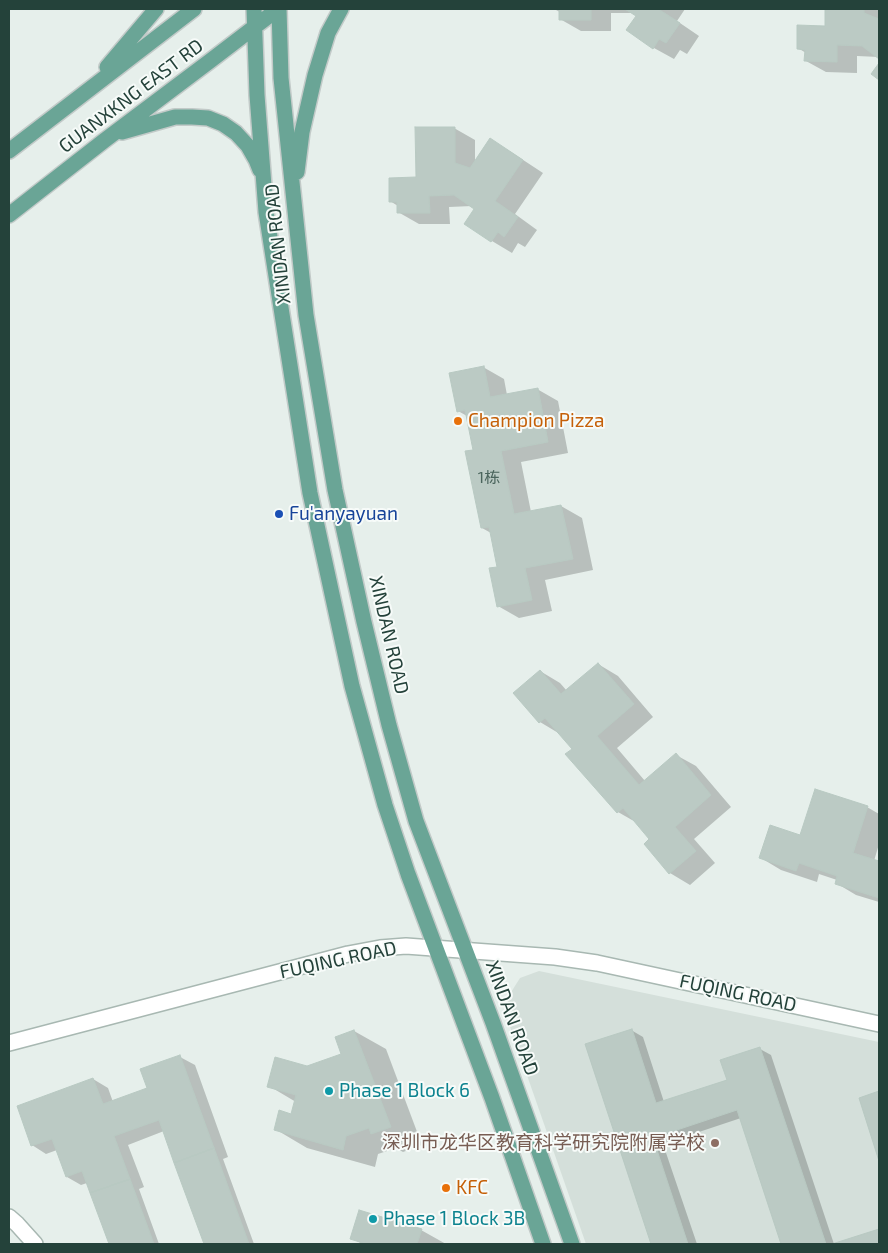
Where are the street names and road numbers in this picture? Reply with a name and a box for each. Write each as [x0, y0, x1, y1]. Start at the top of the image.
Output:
street label: GUANXKNG EAST RD [54, 34, 208, 158]
street label: XINDAN ROAD [260, 183, 296, 305]
street label: XINDAN ROAD [364, 574, 414, 696]
street label: FUQING ROAD [277, 936, 399, 984]
street label: XINDAN ROAD [481, 957, 543, 1079]
street label: FUQING ROAD [677, 969, 799, 1017]

